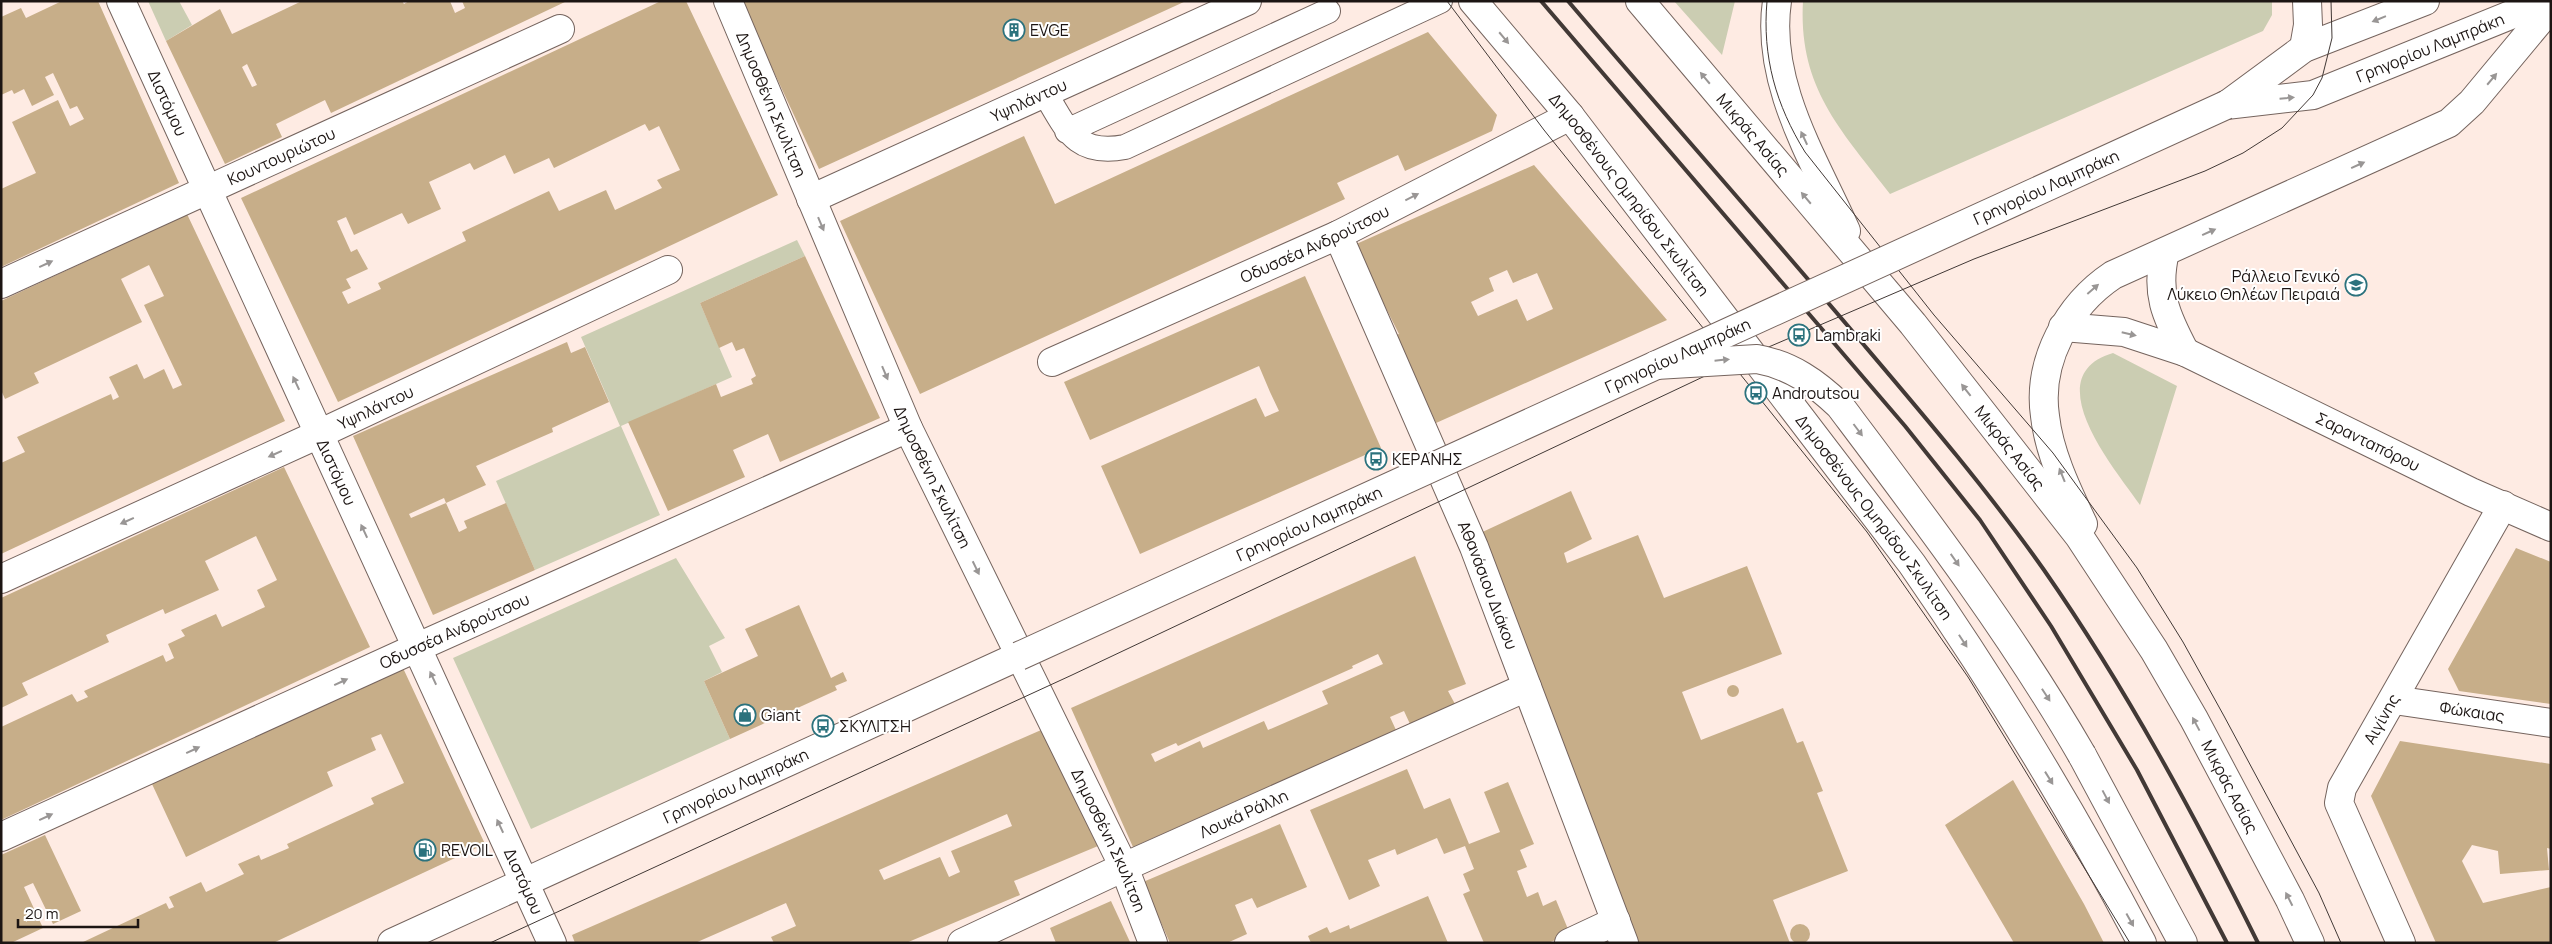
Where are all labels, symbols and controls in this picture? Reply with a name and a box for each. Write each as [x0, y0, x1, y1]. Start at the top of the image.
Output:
street label: Γρηγορίου Λαμπράκη [2353, 8, 2507, 87]
one-way arrow [2371, 15, 2386, 23]
building icon: EVGE [1002, 18, 1026, 42]
place label: EVGE [1030, 19, 1069, 41]
street label: Δημοσθένη Σκυλίτση [731, 28, 812, 180]
one-way arrow [1499, 32, 1510, 45]
street label: Διστόμου [143, 66, 192, 140]
one-way arrow [1699, 72, 1710, 85]
one-way arrow [2486, 72, 2497, 85]
street label: Υψηλάντου [987, 73, 1070, 127]
street label: Δημοσθένους Ομηρίδου Σκυλίτση [1544, 88, 1715, 301]
street label: Μικράς Ασίας [1712, 89, 1794, 181]
one-way arrow [2279, 94, 2295, 102]
street label: Κουντουριώτου [224, 122, 339, 190]
one-way arrow [1799, 131, 1807, 145]
street label: Γρηγορίου Λαμπράκη [1970, 144, 2122, 230]
one-way arrow [2351, 161, 2365, 169]
one-way arrow [1801, 192, 1812, 205]
one-way arrow [1405, 193, 1419, 201]
street label: Οδυσσέα Ανδρούτσου [1237, 200, 1393, 288]
one-way arrow [818, 217, 826, 231]
one-way arrow [2202, 227, 2216, 235]
one-way arrow [39, 259, 53, 267]
place label: Ράλλειο Γενικό Λύκειο Θηλέων Πειραιά [2167, 265, 2340, 305]
school or university icon: Ράλλειο Γενικό Λύκειο Θηλέων Πειραιά [2344, 273, 2368, 297]
one-way arrow [2087, 284, 2100, 295]
street label: Γρηγορίου Λαμπράκη [1601, 313, 1754, 398]
bus stop icon: Lambraki [1787, 323, 1811, 347]
place label: Lambraki [1815, 324, 1881, 346]
one-way arrow [2122, 330, 2137, 338]
one-way arrow [1714, 356, 1730, 364]
one-way arrow [881, 366, 889, 380]
one-way arrow [292, 376, 300, 390]
street label: Υψηλάντου [334, 380, 417, 435]
bus stop icon: Androutsou [1744, 381, 1768, 405]
place label: Androutsou [1772, 382, 1859, 404]
one-way arrow [1961, 383, 1971, 397]
street label: Μικράς Ασίας [1970, 401, 2050, 495]
street label: Δημοσθένη Σκυλίτση [889, 402, 976, 552]
street label: Σαρανταπόρου [2312, 407, 2424, 476]
street label: Δημοσθένους Ομηρίδου Σκυλίτση [1791, 410, 1958, 624]
one-way arrow [1852, 423, 1863, 436]
street label: Διστόμου [312, 435, 361, 509]
bus stop icon: ΚΕΡΑΝΗΣ [1364, 447, 1388, 471]
place label: ΚΕΡΑΝΗΣ [1392, 448, 1463, 470]
one-way arrow [268, 450, 282, 458]
one-way arrow [2058, 467, 2066, 482]
street label: Γρηγορίου Λαμπράκη [1233, 481, 1386, 566]
street label: Αθανάσιου Διάκου [1453, 517, 1523, 653]
one-way arrow [120, 518, 134, 526]
one-way arrow [360, 524, 368, 538]
one-way arrow [1950, 553, 1960, 567]
one-way arrow [972, 561, 980, 575]
street label: Οδυσσέα Ανδρούτσου [376, 588, 533, 674]
one-way arrow [1959, 634, 1968, 647]
one-way arrow [428, 671, 436, 685]
one-way arrow [334, 678, 348, 686]
one-way arrow [2041, 688, 2051, 702]
street label: Αιγίνης [2358, 690, 2404, 748]
street label: Φώκαιας [2438, 696, 2506, 727]
shop icon: Giant [733, 703, 757, 727]
place label: Giant [761, 704, 801, 726]
bus stop icon: ΣΚΥΛΙΤΣΗ [811, 714, 835, 738]
place label: ΣΚΥΛΙΤΣΗ [839, 715, 911, 737]
one-way arrow [2192, 717, 2200, 731]
street label: Μικράς Ασίας [2196, 736, 2264, 837]
street label: Γρηγορίου Λαμπράκη [659, 743, 812, 829]
one-way arrow [186, 745, 200, 753]
street label: Δημοσθένη Σκυλίτση [1066, 765, 1151, 915]
one-way arrow [2045, 772, 2054, 785]
street label: Λουκά Ράλλη [1196, 784, 1292, 843]
one-way arrow [2101, 791, 2110, 804]
one-way arrow [39, 813, 53, 821]
one-way arrow [496, 819, 504, 833]
fuel station icon: REVOIL [413, 838, 437, 862]
place label: REVOIL [441, 839, 493, 861]
street label: Διστόμου [499, 845, 548, 918]
one-way arrow [2285, 892, 2293, 906]
scale bar [18, 896, 138, 928]
text: 20 m [25, 903, 58, 924]
one-way arrow [2125, 913, 2134, 926]

